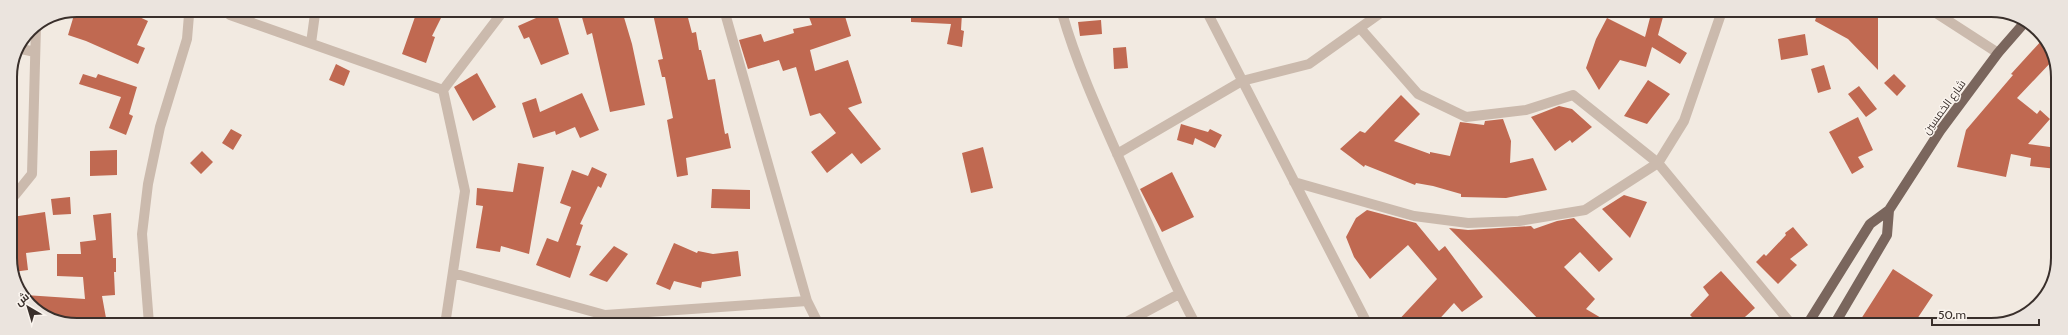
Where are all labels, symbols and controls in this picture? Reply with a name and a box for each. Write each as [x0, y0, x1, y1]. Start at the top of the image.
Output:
street label: شارع الخمسين [1919, 77, 1969, 138]
north arrow [8, 287, 48, 327]
text: ش [12, 289, 32, 309]
scale bar [1932, 301, 2039, 327]
text: 50 m [1938, 307, 1966, 322]

